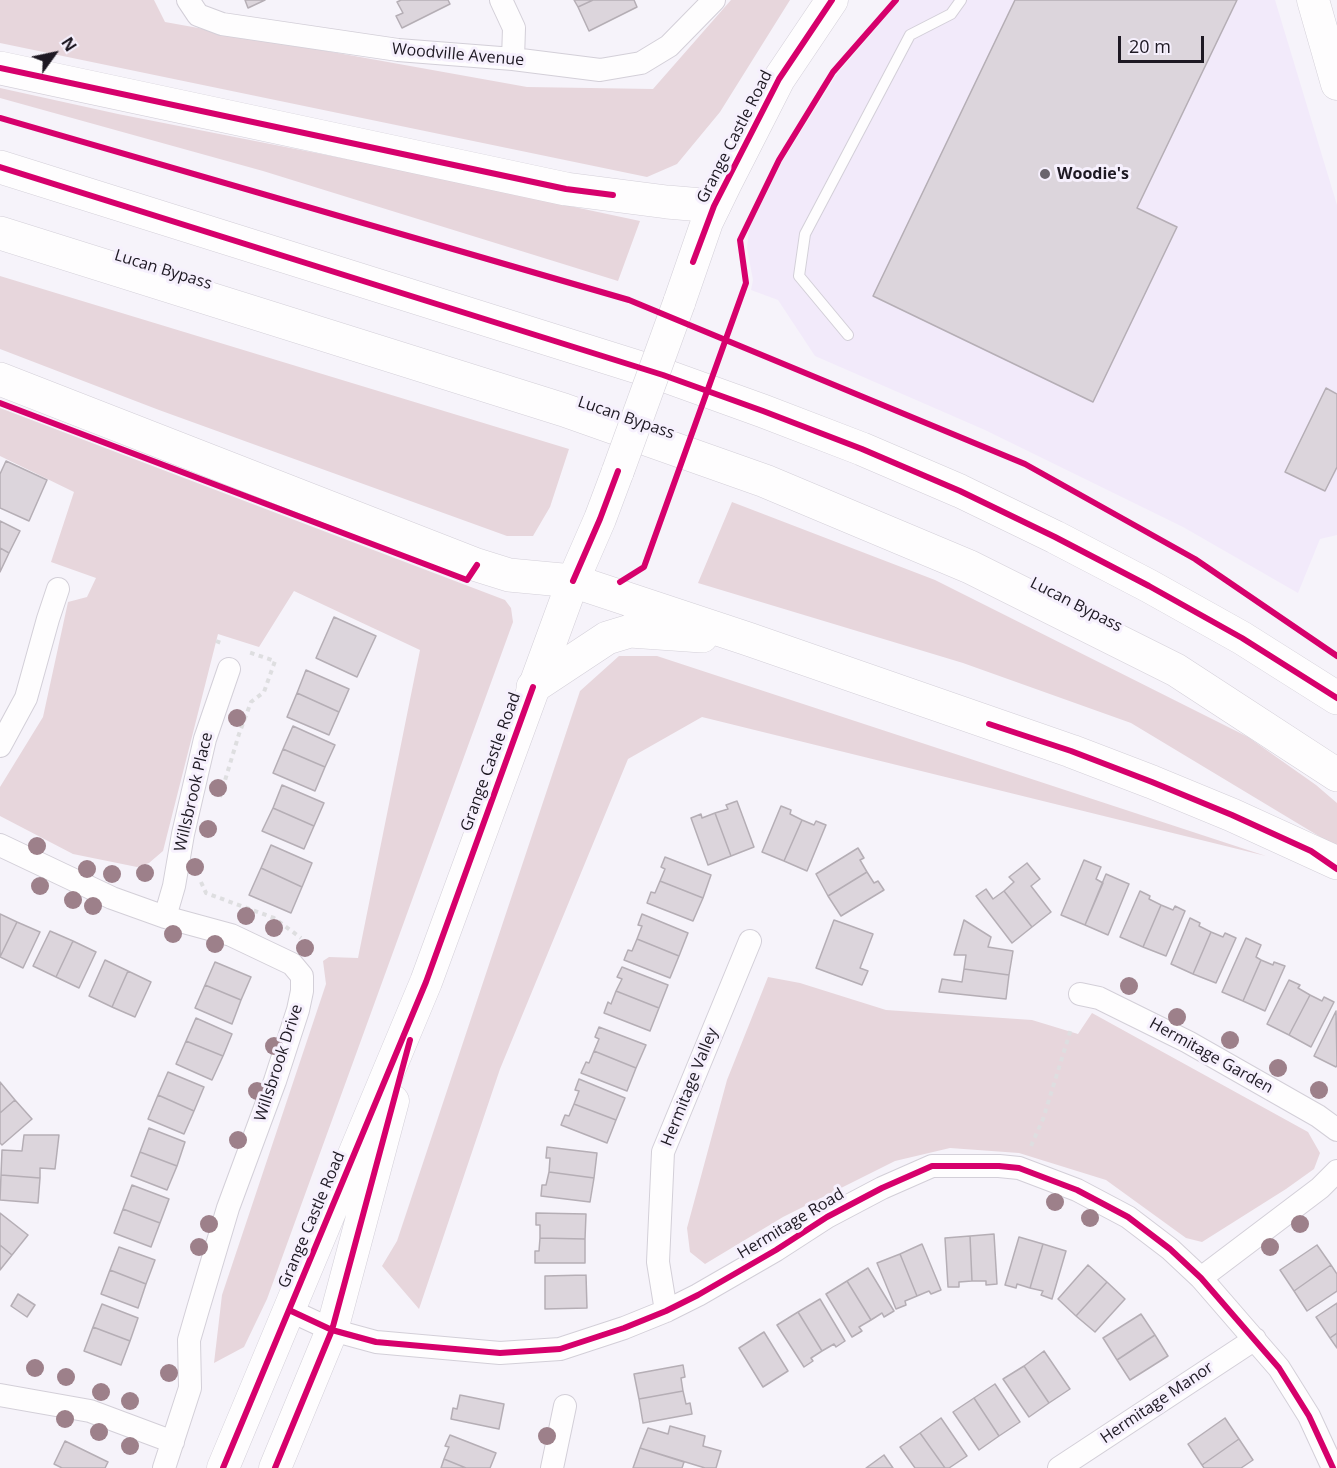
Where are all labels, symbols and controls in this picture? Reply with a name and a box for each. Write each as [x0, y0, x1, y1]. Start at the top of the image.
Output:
north arrow [24, 24, 84, 84]
scale bar [1121, 24, 1206, 62]
text: N [56, 33, 82, 56]
text: 20 m [1129, 34, 1171, 58]
street label: Woodville Avenue [391, 40, 525, 70]
street label: Grange Castle Road [693, 67, 777, 207]
place label: Woodie's [1057, 164, 1129, 184]
marker: Woodie's [1038, 167, 1052, 181]
street label: Lucan Bypass [112, 246, 214, 294]
street label: Lucan Bypass [575, 392, 677, 444]
street label: Lucan Bypass [1027, 574, 1125, 636]
street label: Grange Castle Road [457, 690, 525, 834]
street label: Willsbrook Place [171, 730, 217, 854]
street label: Willsbrook Drive [251, 1002, 307, 1124]
street label: Hermitage Garden [1146, 1014, 1276, 1098]
street label: Hermitage Valley [657, 1025, 723, 1149]
street label: Grange Castle Road [275, 1149, 349, 1291]
street label: Hermitage Road [734, 1185, 848, 1263]
street label: Hermitage Manor [1097, 1358, 1217, 1448]

